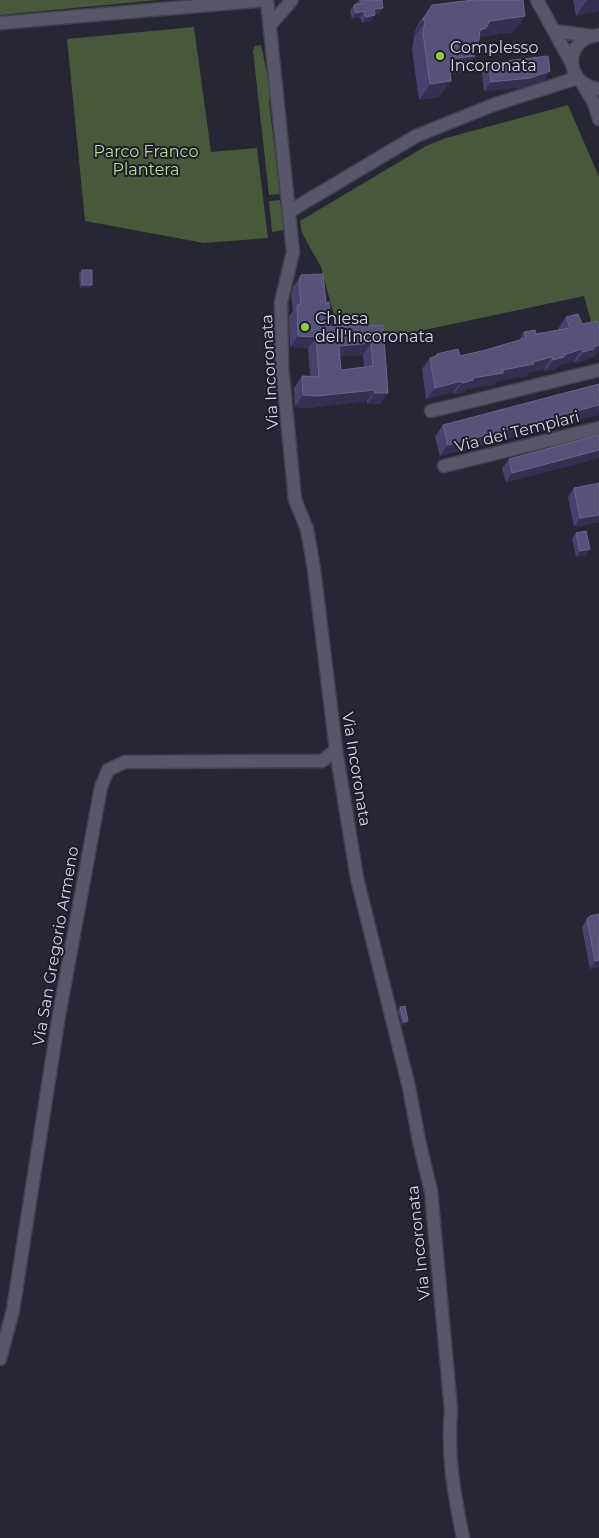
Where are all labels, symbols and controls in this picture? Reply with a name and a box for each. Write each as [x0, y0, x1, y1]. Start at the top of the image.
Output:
place label: Complesso Incoronata [450, 38, 538, 75]
marker: Complesso Incoronata [434, 50, 446, 62]
park label: Parco Franco Plantera [94, 142, 198, 179]
place label: Chiesa dell'Incoronata [315, 309, 434, 346]
street label: Via Incoronata [257, 314, 282, 430]
marker: Chiesa dell'Incoronata [299, 321, 311, 333]
street label: Via dei Templari [453, 407, 582, 456]
street label: Via Incoronata [338, 711, 375, 828]
street label: Via San Gregorio Armeno [29, 845, 82, 1047]
street label: Via Incoronata [403, 1185, 434, 1301]

